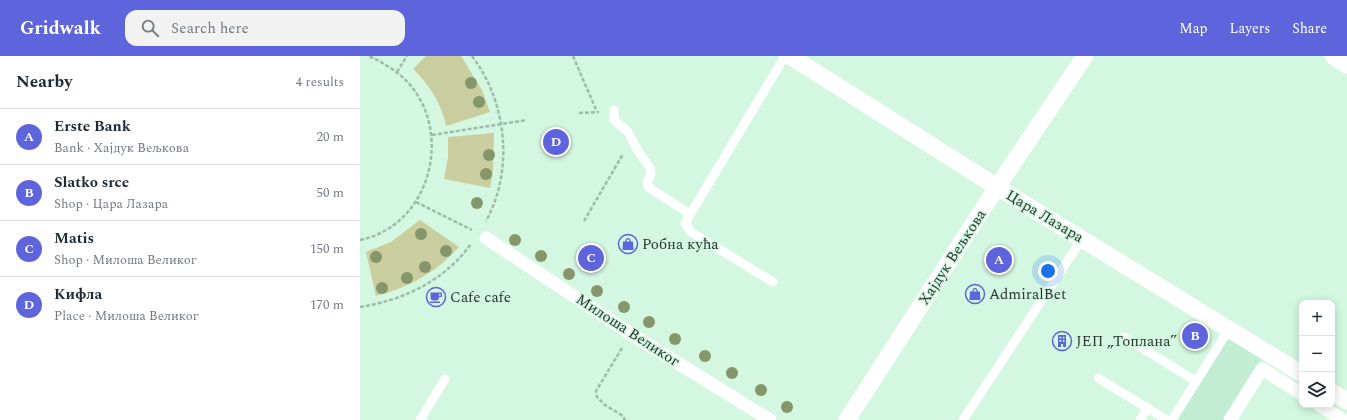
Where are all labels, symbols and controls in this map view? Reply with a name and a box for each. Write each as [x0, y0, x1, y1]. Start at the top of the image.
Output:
search box [125, 10, 405, 46]
text: Gridwalk [20, 14, 101, 43]
icon: search [139, 17, 161, 39]
text: Search here [171, 17, 249, 40]
text: Map [1179, 18, 1208, 39]
text: Layers [1230, 18, 1270, 39]
text: Share [1292, 18, 1327, 39]
text: Nearby [16, 69, 72, 95]
text: 4 results [296, 72, 344, 92]
text: Erste Bank [54, 115, 131, 138]
text: A [24, 127, 34, 147]
text: 20 m [317, 127, 344, 147]
pin: D [543, 127, 569, 157]
text: Bank · Хајдук Вељкова [54, 138, 189, 158]
text: Slatko srce [54, 171, 129, 194]
text: B [24, 183, 34, 203]
text: 50 m [317, 183, 344, 203]
street label: Цара Лазара [1001, 184, 1089, 249]
text: Shop · Цара Лазара [54, 194, 168, 214]
street label: Хајдук Вељкова [913, 204, 992, 310]
text: Matis [54, 227, 94, 250]
shop icon: Робна кућа [617, 233, 639, 255]
place label: Робна кућа [642, 233, 719, 256]
text: C [24, 239, 34, 259]
text: 150 m [310, 239, 344, 259]
pin: C [578, 243, 604, 273]
pin: A [986, 245, 1012, 275]
text: Shop · Милоша Великог [54, 250, 197, 270]
your location [1038, 261, 1058, 281]
text: Кифла [54, 283, 102, 306]
shop icon: AdmiralBet [964, 283, 986, 305]
place label: AdmiralBet [989, 283, 1066, 306]
cafe icon: Cafe cafe [425, 286, 447, 308]
place label: Cafe cafe [450, 286, 511, 309]
street label: Милоша Великог [571, 288, 684, 373]
text: D [24, 295, 34, 315]
text: 170 m [310, 295, 344, 315]
map controls [1299, 300, 1335, 408]
button: + [1299, 300, 1335, 336]
text: Place · Милоша Великог [54, 306, 199, 326]
pin: B [1182, 321, 1208, 351]
building icon: ЈЕП „Топлана” [1051, 330, 1073, 352]
place label: ЈЕП „Топлана” [1076, 330, 1177, 353]
button: − [1299, 336, 1335, 372]
button: layers [1299, 372, 1335, 408]

